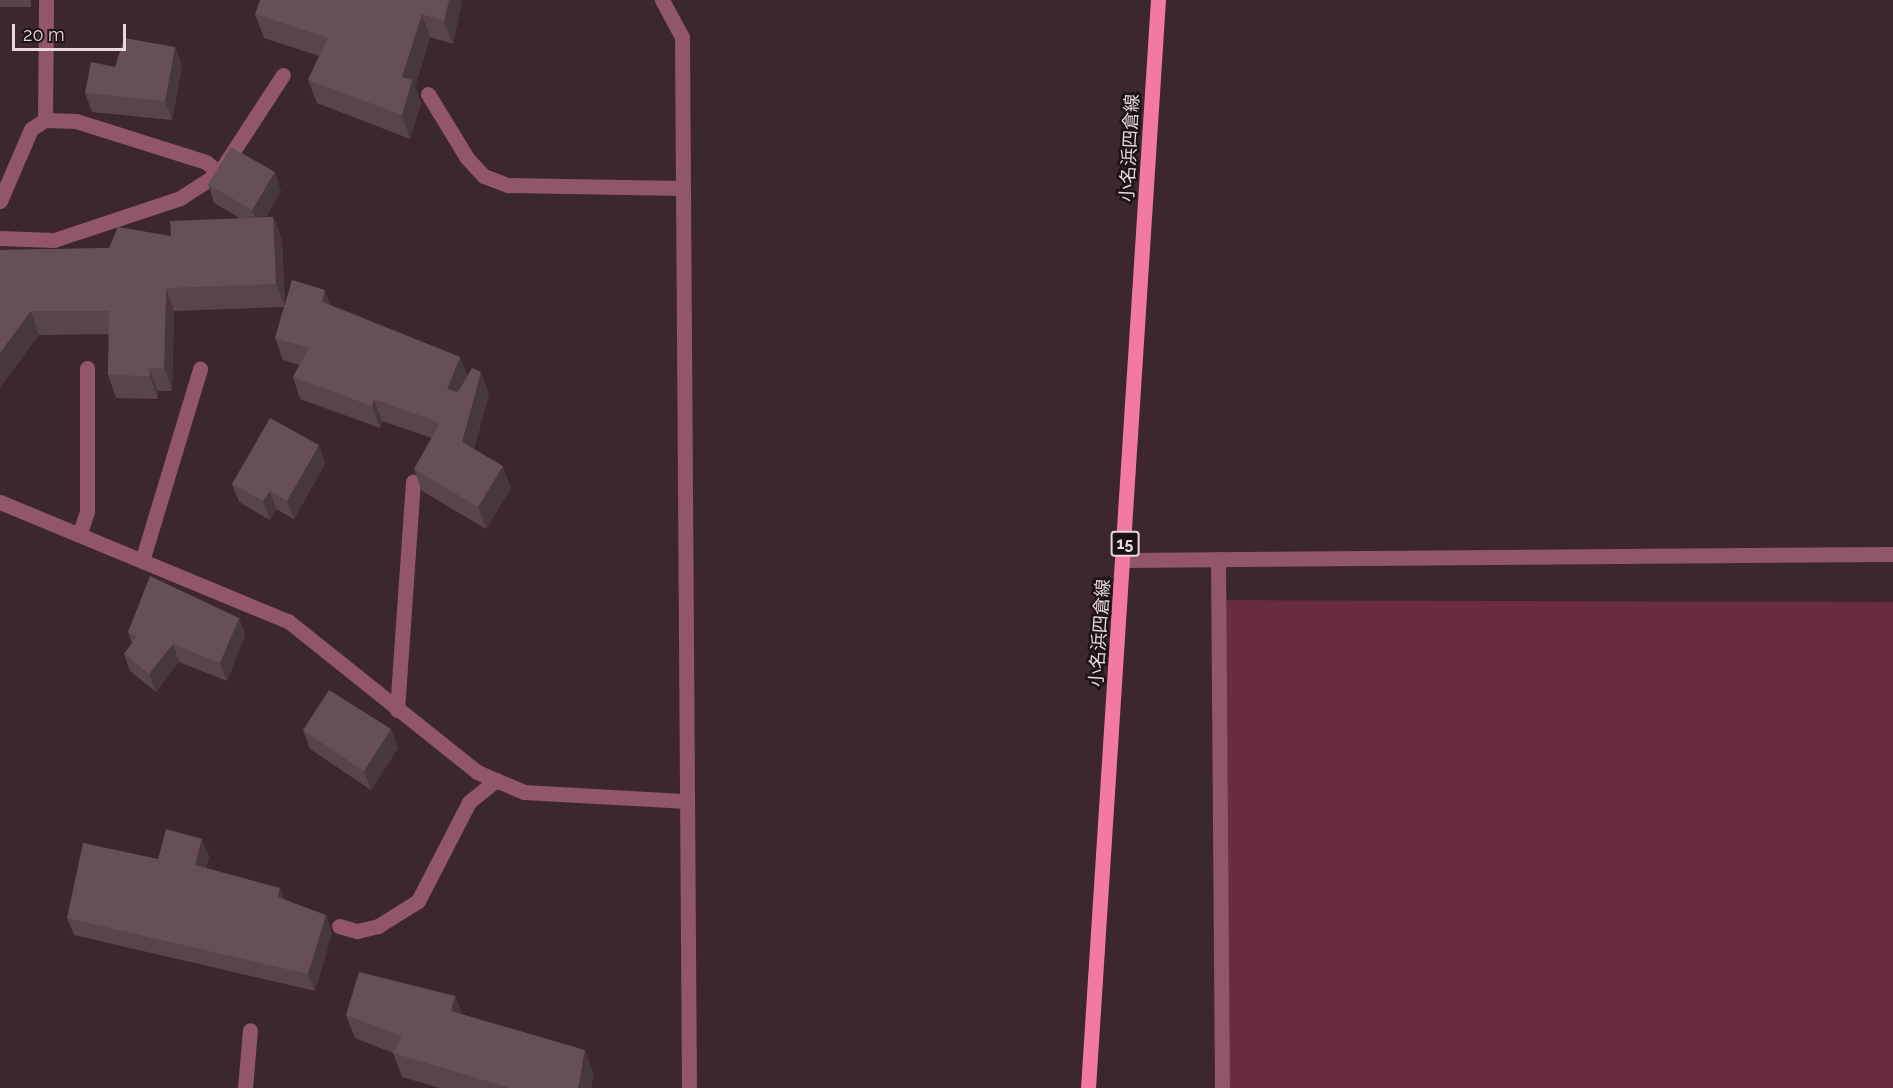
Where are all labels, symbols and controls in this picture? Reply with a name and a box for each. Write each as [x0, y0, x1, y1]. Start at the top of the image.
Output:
scale bar [15, 12, 129, 50]
text: 20 m [23, 24, 65, 45]
street label: 小名浜四倉線 [1116, 94, 1144, 202]
road number: 15 [1110, 531, 1140, 557]
street label: 小名浜四倉線 [1085, 578, 1115, 688]

